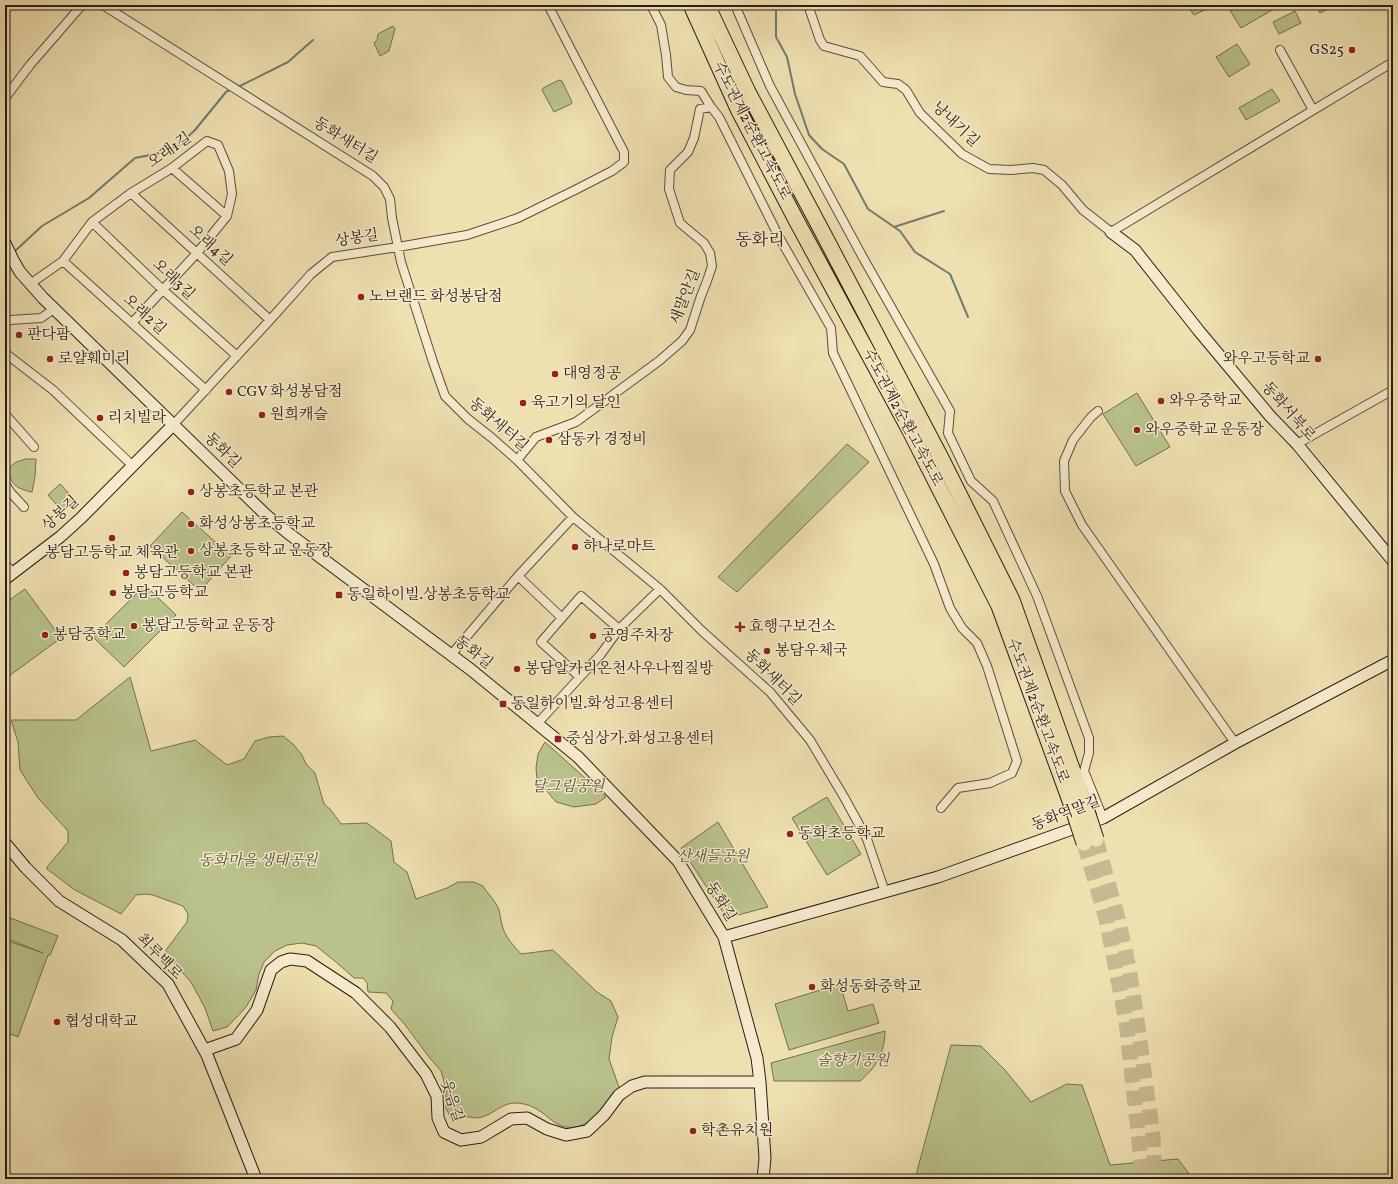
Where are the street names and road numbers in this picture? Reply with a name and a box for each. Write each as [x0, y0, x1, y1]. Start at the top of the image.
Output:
street label: 수도권제2순환고속도로 [707, 58, 795, 204]
street label: 낭내기길 [927, 98, 983, 152]
street label: 동화새터길 [309, 113, 381, 169]
street label: 오래1길 [144, 128, 196, 174]
street label: 오래4길 [183, 221, 237, 271]
street label: 상봉길 [334, 225, 380, 253]
street label: 오래3길 [147, 255, 199, 305]
street label: 새말안길 [666, 266, 706, 328]
street label: 오래2길 [118, 290, 170, 340]
street label: 수도권제2순환고속도로 [857, 346, 947, 491]
street label: 동화서북로 [1256, 378, 1320, 447]
street label: 동화새터길 [464, 393, 532, 457]
street label: 동화길 [199, 428, 245, 474]
street label: 상봉길 [38, 492, 84, 536]
street label: 동화길 [449, 631, 497, 675]
street label: 수도권제2순환고속도로 [1001, 636, 1073, 787]
street label: 동화새터길 [739, 645, 805, 711]
street label: 동화역말길 [1028, 791, 1104, 837]
street label: 동화길 [700, 878, 740, 926]
street label: 최루백로 [131, 929, 187, 986]
street label: 웃음길 [434, 1077, 468, 1125]

